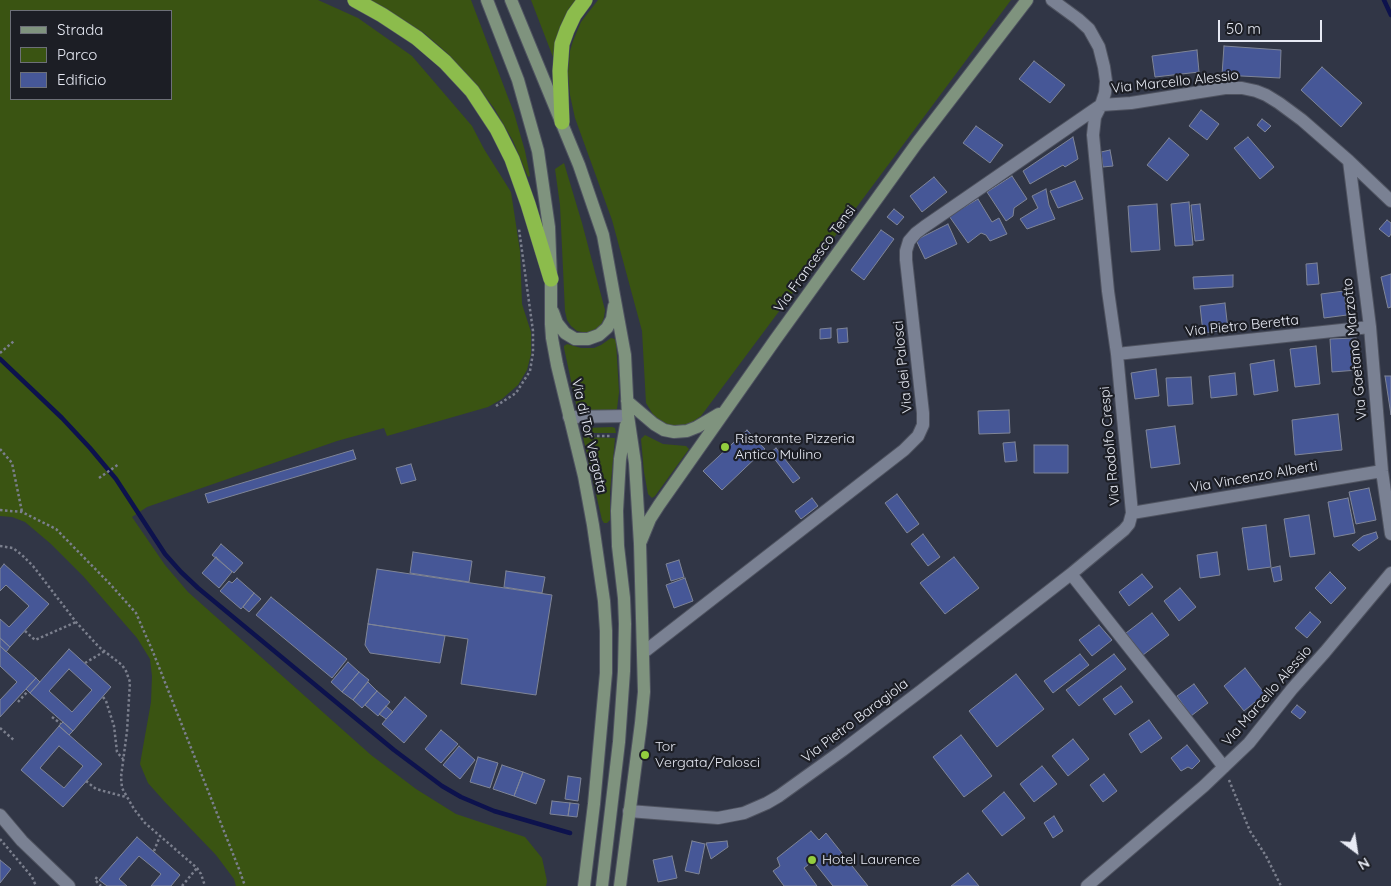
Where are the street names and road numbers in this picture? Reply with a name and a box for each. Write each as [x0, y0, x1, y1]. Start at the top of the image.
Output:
street label: Via Marcello Alessio [1110, 67, 1240, 97]
street label: Via Francesco Tensi [771, 202, 859, 316]
street label: Via Gaetano Marzotto [1339, 277, 1371, 421]
street label: Via Pietro Beretta [1184, 312, 1300, 340]
street label: Via dei Palosci [890, 320, 916, 414]
street label: Via di Tor Vergata [568, 377, 610, 495]
street label: Via Rodolfo Crespi [1096, 386, 1124, 506]
street label: Via Vincenzo Alberti [1189, 458, 1319, 496]
street label: Via Marcello Alessio [1219, 642, 1315, 750]
street label: Via Pietro Baragiola [798, 675, 912, 767]

